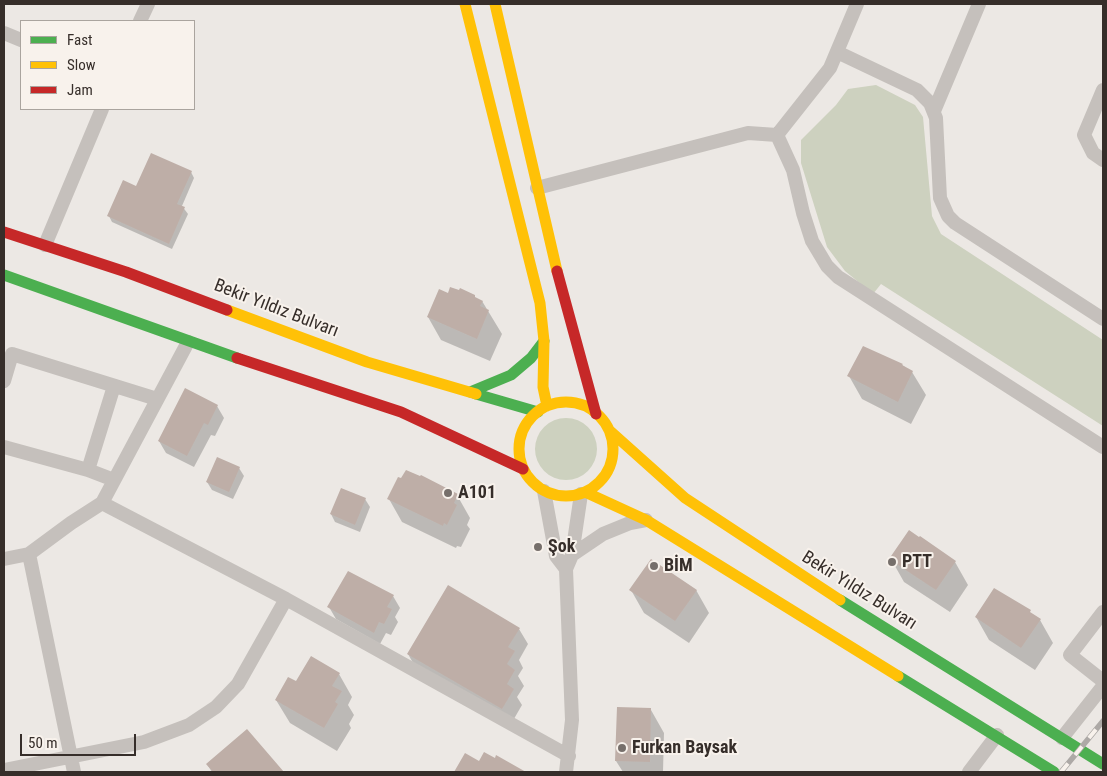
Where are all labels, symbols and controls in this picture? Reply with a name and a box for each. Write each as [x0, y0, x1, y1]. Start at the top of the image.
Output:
legend [20, 20, 195, 110]
text: Fast [67, 31, 92, 49]
text: Slow [67, 56, 96, 74]
text: Jam [67, 81, 93, 99]
street label: Bekir Yıldız Bulvarı [211, 275, 341, 343]
place label: A101 [458, 482, 496, 504]
marker: A101 [442, 487, 454, 499]
place label: Şok [548, 536, 575, 558]
marker: Şok [532, 541, 544, 553]
street label: Bekir Yıldız Bulvarı [797, 547, 921, 635]
place label: PTT [902, 551, 932, 573]
place label: BİM [664, 555, 693, 577]
marker: PTT [886, 556, 898, 568]
marker: BİM [648, 560, 660, 572]
scale bar [22, 724, 139, 756]
text: 50 m [28, 734, 58, 752]
place label: Furkan Baysak [632, 737, 737, 759]
marker: Furkan Baysak [616, 742, 628, 754]

